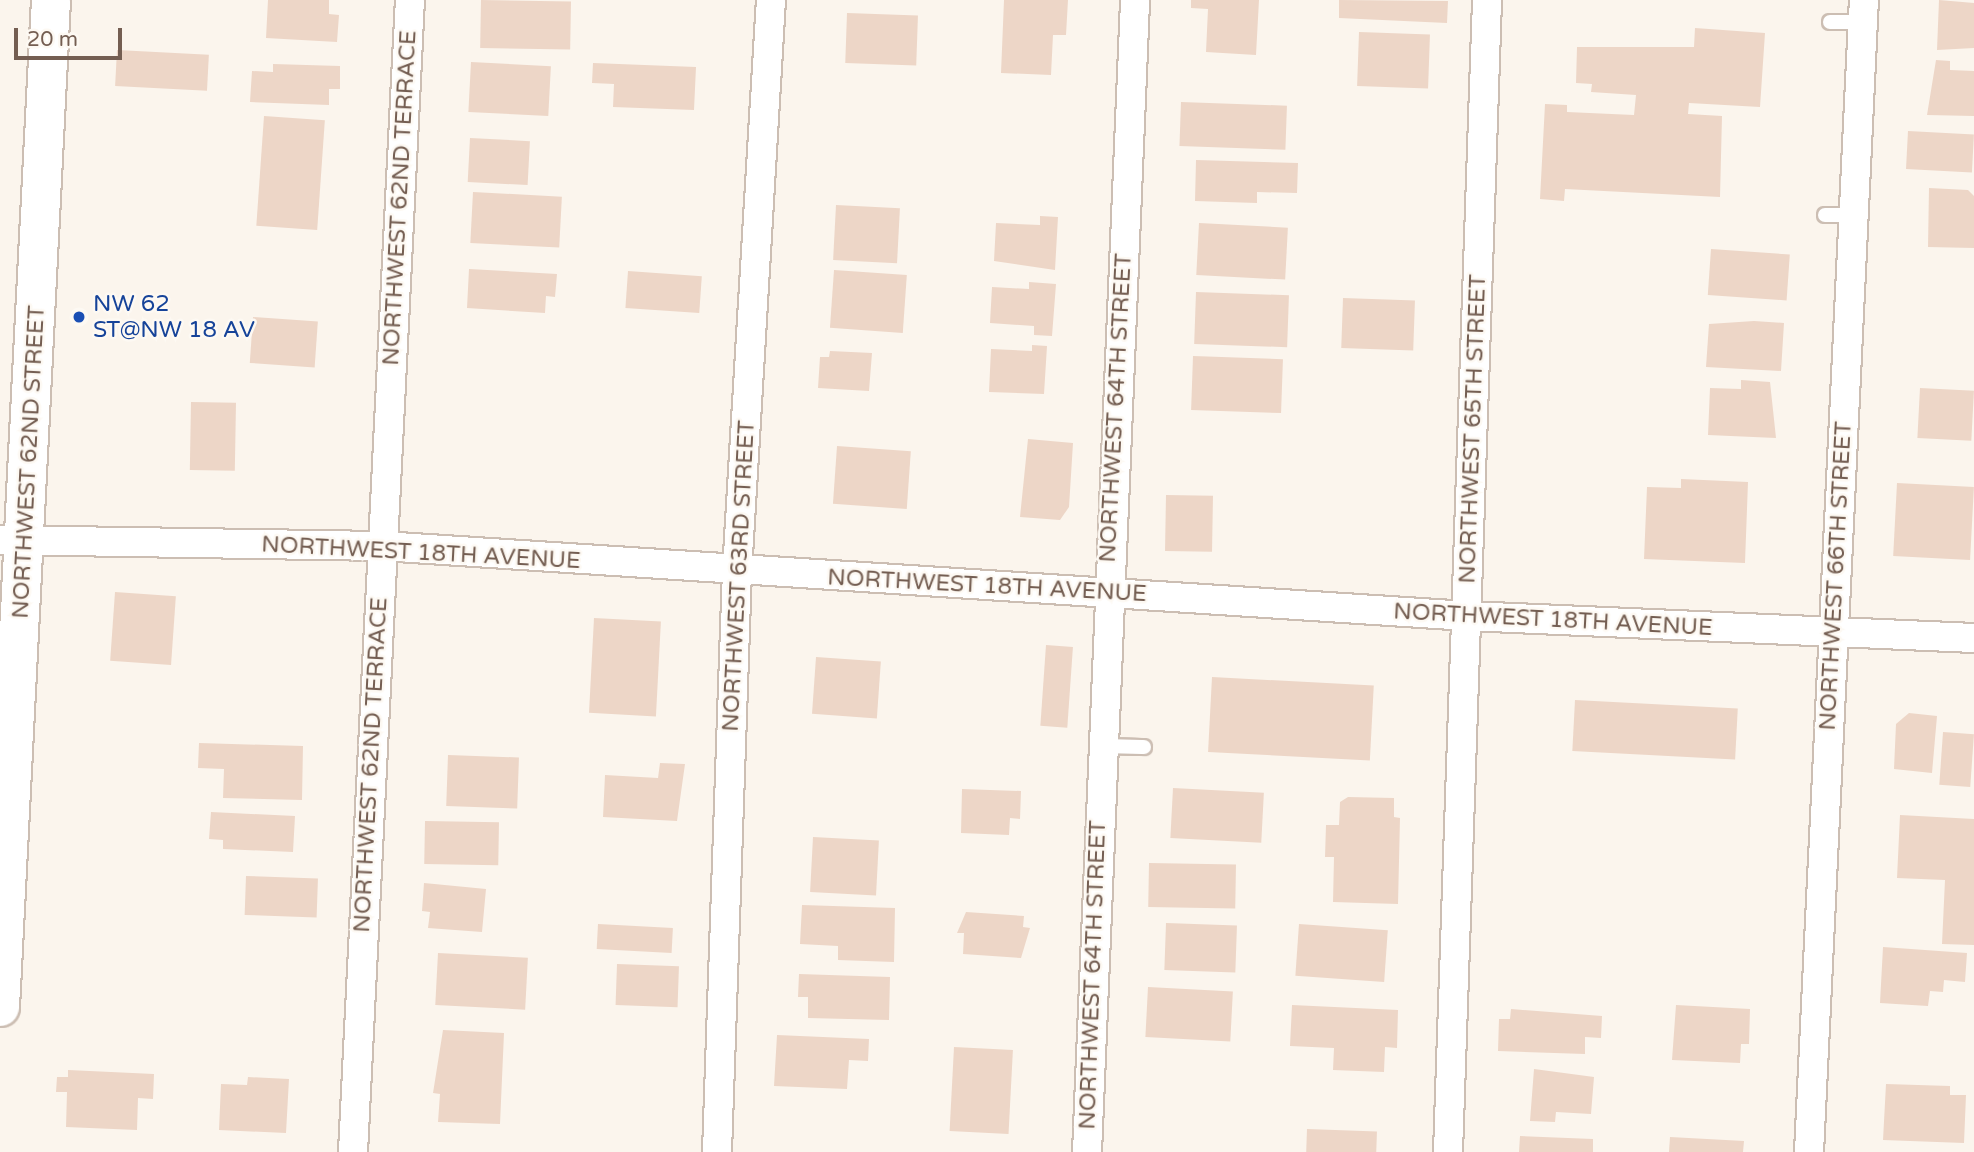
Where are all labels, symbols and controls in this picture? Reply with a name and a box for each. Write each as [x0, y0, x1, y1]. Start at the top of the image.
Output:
scale bar [18, 14, 126, 58]
text: 20 m [27, 27, 78, 52]
street label: NORTHWEST 62ND TERRACE [377, 30, 423, 366]
street label: NORTHWEST 64TH STREET [1094, 253, 1138, 563]
street label: NORTHWEST 65TH STREET [1454, 274, 1492, 584]
place label: NW 62 ST@NW 18 AV [93, 290, 255, 344]
street label: NORTHWEST 62ND STREET [7, 305, 51, 619]
marker: NW 62 ST@NW 18 AV [71, 309, 87, 325]
street label: NORTHWEST 63RD STREET [717, 420, 761, 732]
street label: NORTHWEST 66TH STREET [1814, 421, 1858, 731]
street label: NORTHWEST 18TH AVENUE [261, 531, 581, 575]
street label: NORTHWEST 18TH AVENUE [827, 564, 1147, 608]
street label: NORTHWEST 62ND TERRACE [348, 597, 394, 933]
street label: NORTHWEST 18TH AVENUE [1393, 598, 1713, 642]
street label: NORTHWEST 64TH STREET [1074, 820, 1112, 1130]

